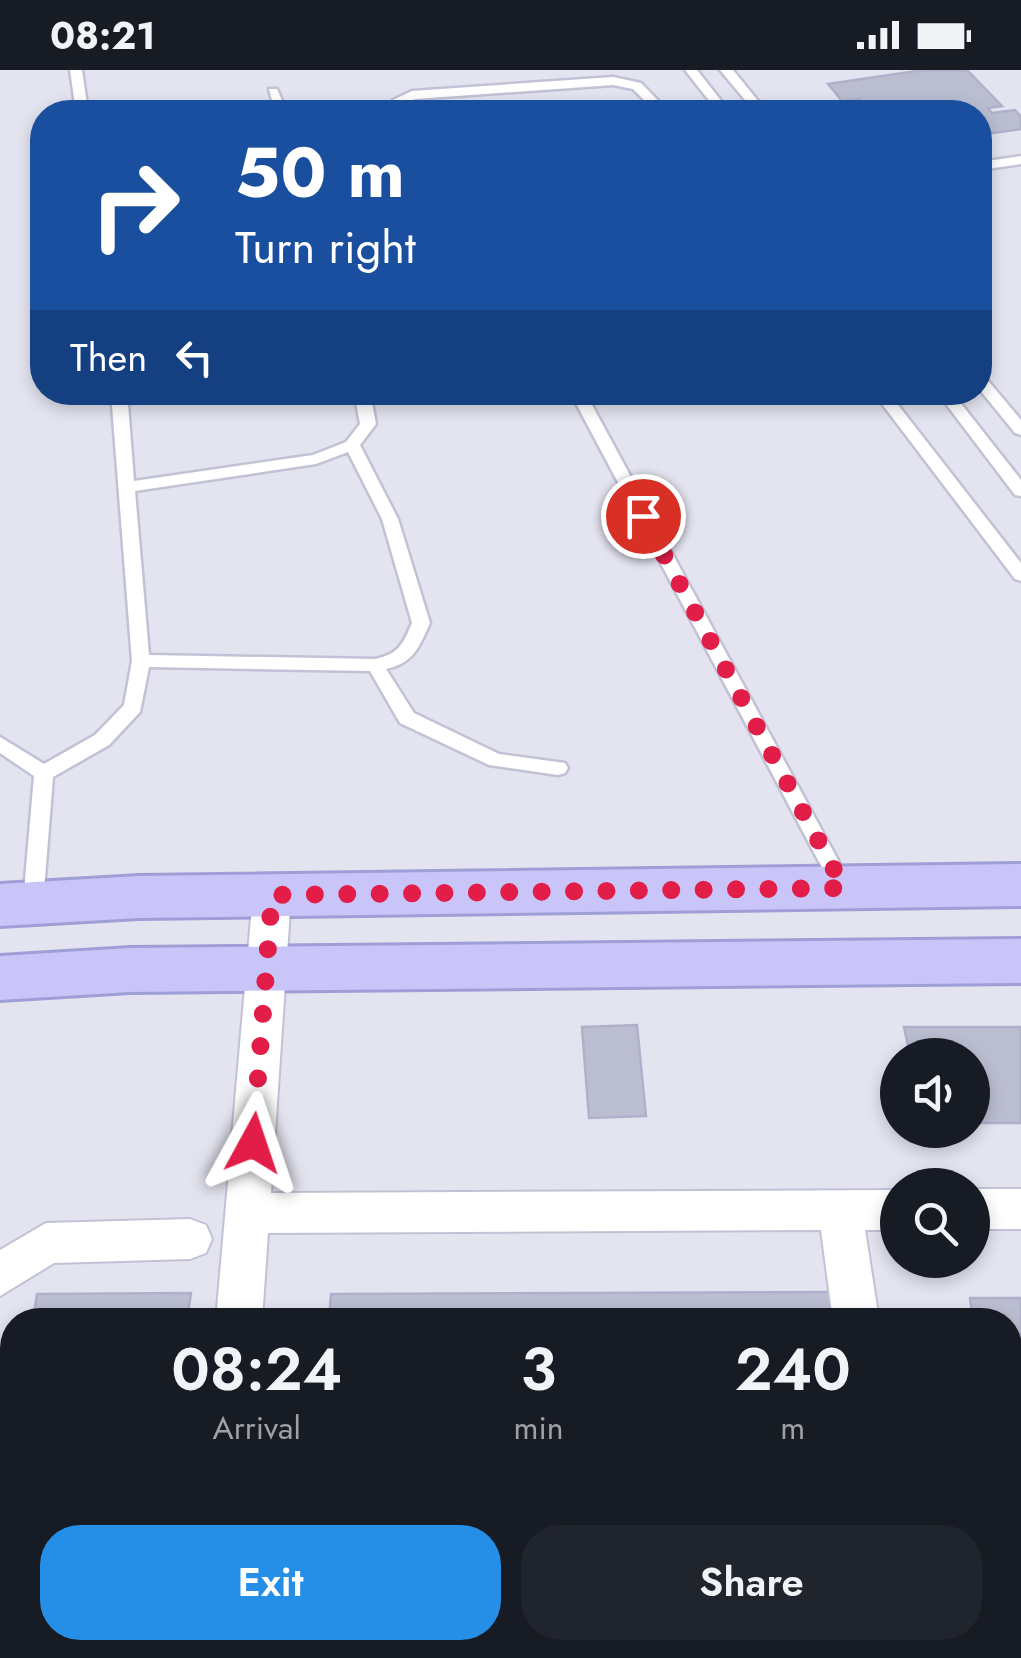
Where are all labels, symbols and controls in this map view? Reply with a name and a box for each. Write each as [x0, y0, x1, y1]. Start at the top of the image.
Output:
text: 08:21 [50, 8, 156, 63]
text: 50 m [235, 122, 405, 223]
icon: right [70, 140, 200, 270]
text: Turn right [235, 215, 416, 280]
text: Then [70, 330, 147, 385]
icon: left [167, 330, 222, 385]
pin [601, 474, 686, 559]
icon: arrive [616, 489, 671, 544]
map controls [880, 1038, 990, 1278]
button: sound [880, 1038, 990, 1148]
position arrow [201, 1091, 305, 1195]
button: search [880, 1168, 990, 1278]
text: 08:24 [171, 1326, 342, 1413]
text: 3 [521, 1326, 556, 1413]
text: 240 [735, 1326, 851, 1413]
text: Arrival [213, 1405, 301, 1451]
text: min [513, 1405, 564, 1451]
text: m [780, 1405, 805, 1451]
button: Exit [40, 1525, 501, 1640]
button: Share [521, 1525, 982, 1640]

